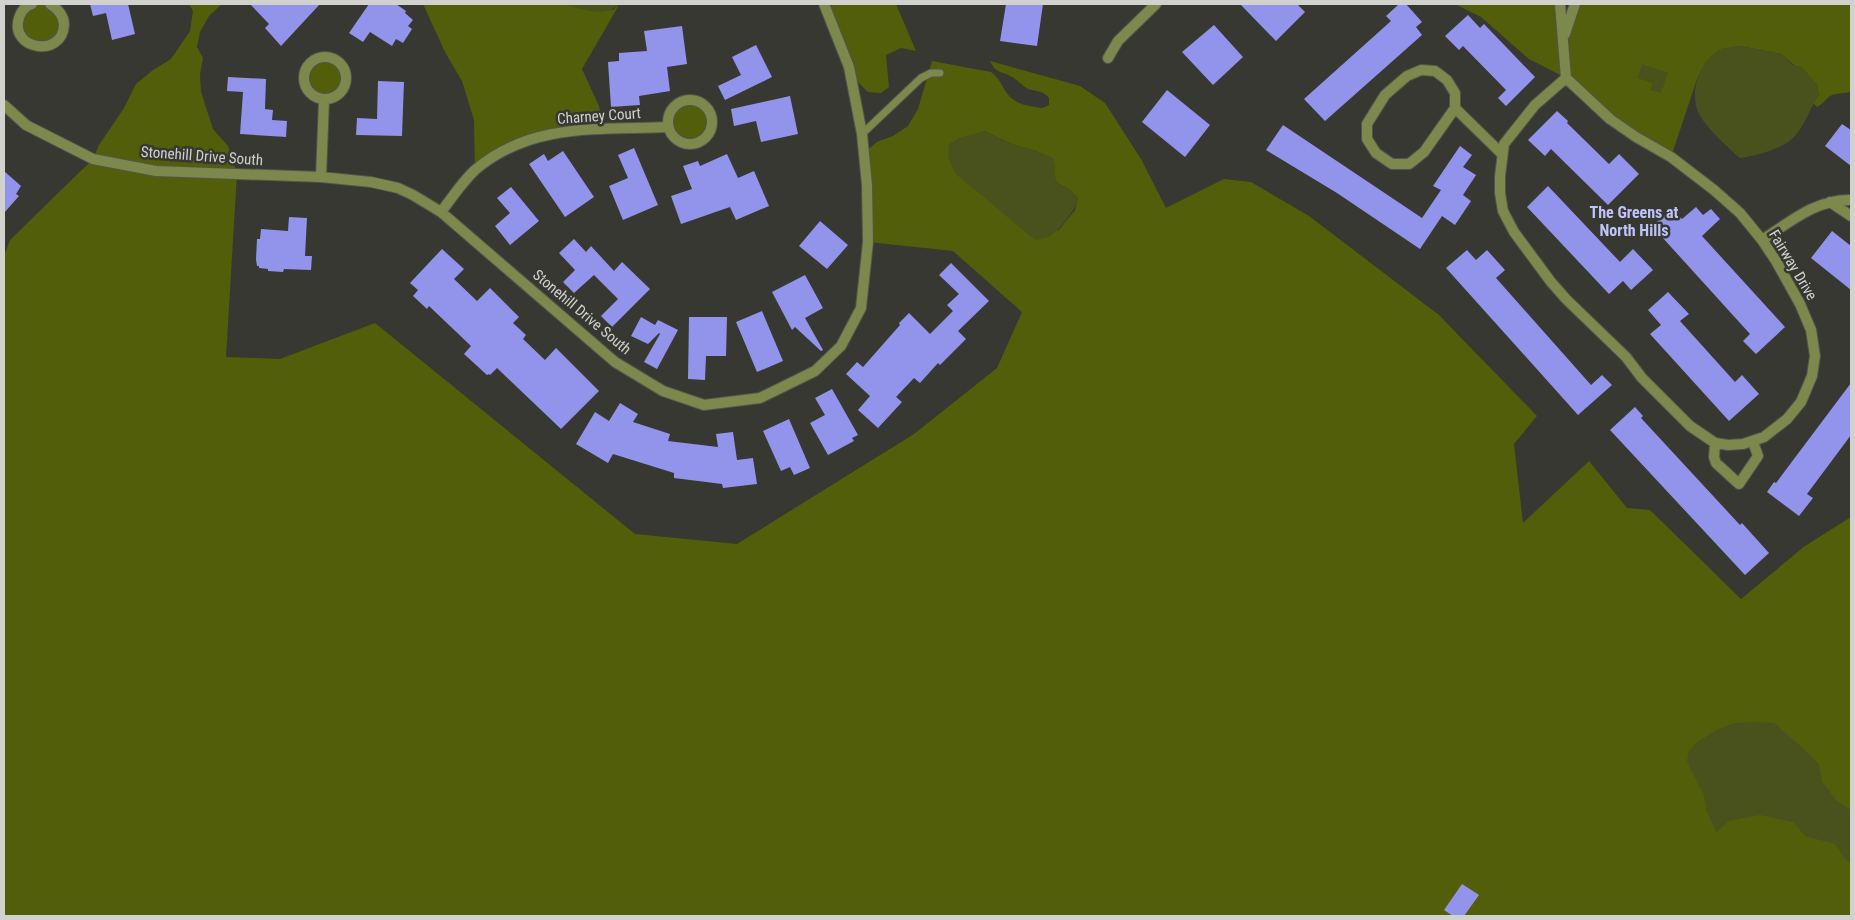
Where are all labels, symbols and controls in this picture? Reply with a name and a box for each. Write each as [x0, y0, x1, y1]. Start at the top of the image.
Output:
street label: Charney Court [556, 104, 642, 128]
street label: Stonehill Drive South [140, 143, 264, 169]
district label: The Greens at North Hills [1590, 203, 1679, 240]
street label: Fairway Drive [1765, 227, 1821, 303]
street label: Stonehill Drive South [529, 266, 635, 358]

